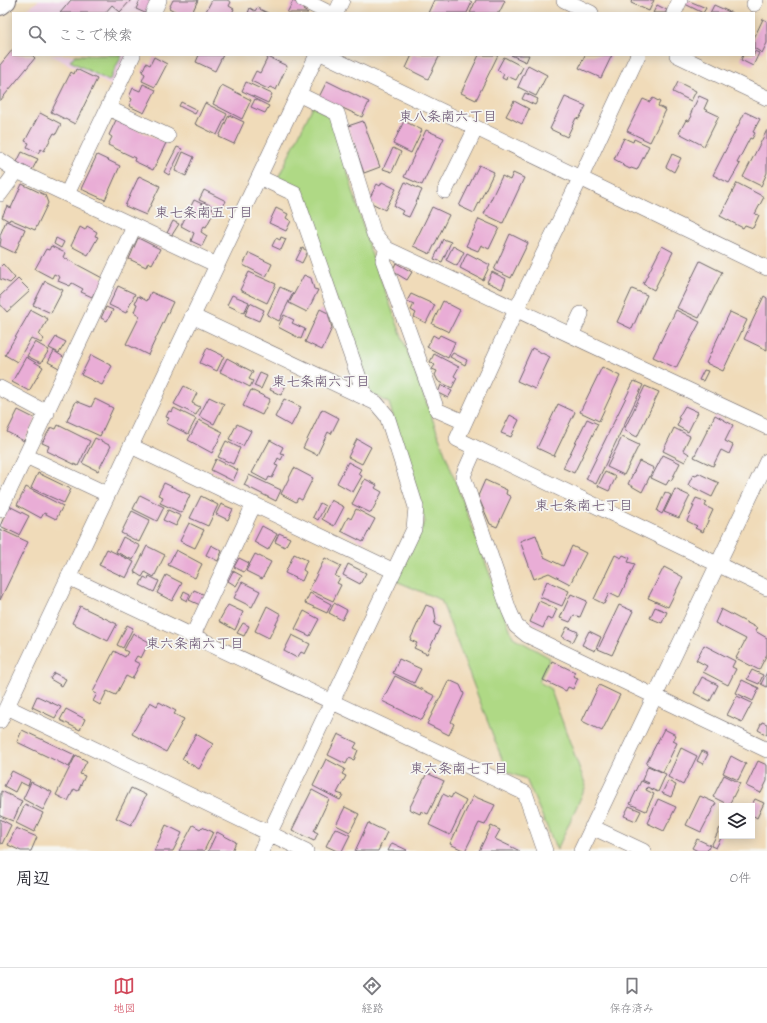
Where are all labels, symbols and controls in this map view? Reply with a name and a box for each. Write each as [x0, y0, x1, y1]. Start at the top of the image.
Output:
search box [12, 12, 755, 56]
icon: search [26, 23, 48, 45]
text: ここで検索 [58, 25, 133, 46]
district label: 東八条南六丁目 [399, 107, 497, 127]
district label: 東七条南五丁目 [155, 203, 253, 223]
district label: 東七条南六丁目 [272, 372, 370, 392]
district label: 東七条南七丁目 [535, 496, 633, 516]
district label: 東六条南六丁目 [146, 634, 244, 654]
district label: 東六条南七丁目 [410, 759, 508, 779]
map controls [719, 803, 755, 839]
button: layers [719, 803, 755, 839]
text: 周辺 [16, 867, 50, 891]
text: 0件 [730, 869, 751, 887]
tab: 地図 [113, 975, 135, 1016]
tab: 経路 [361, 975, 383, 1016]
tab: 保存済み [610, 975, 654, 1016]

